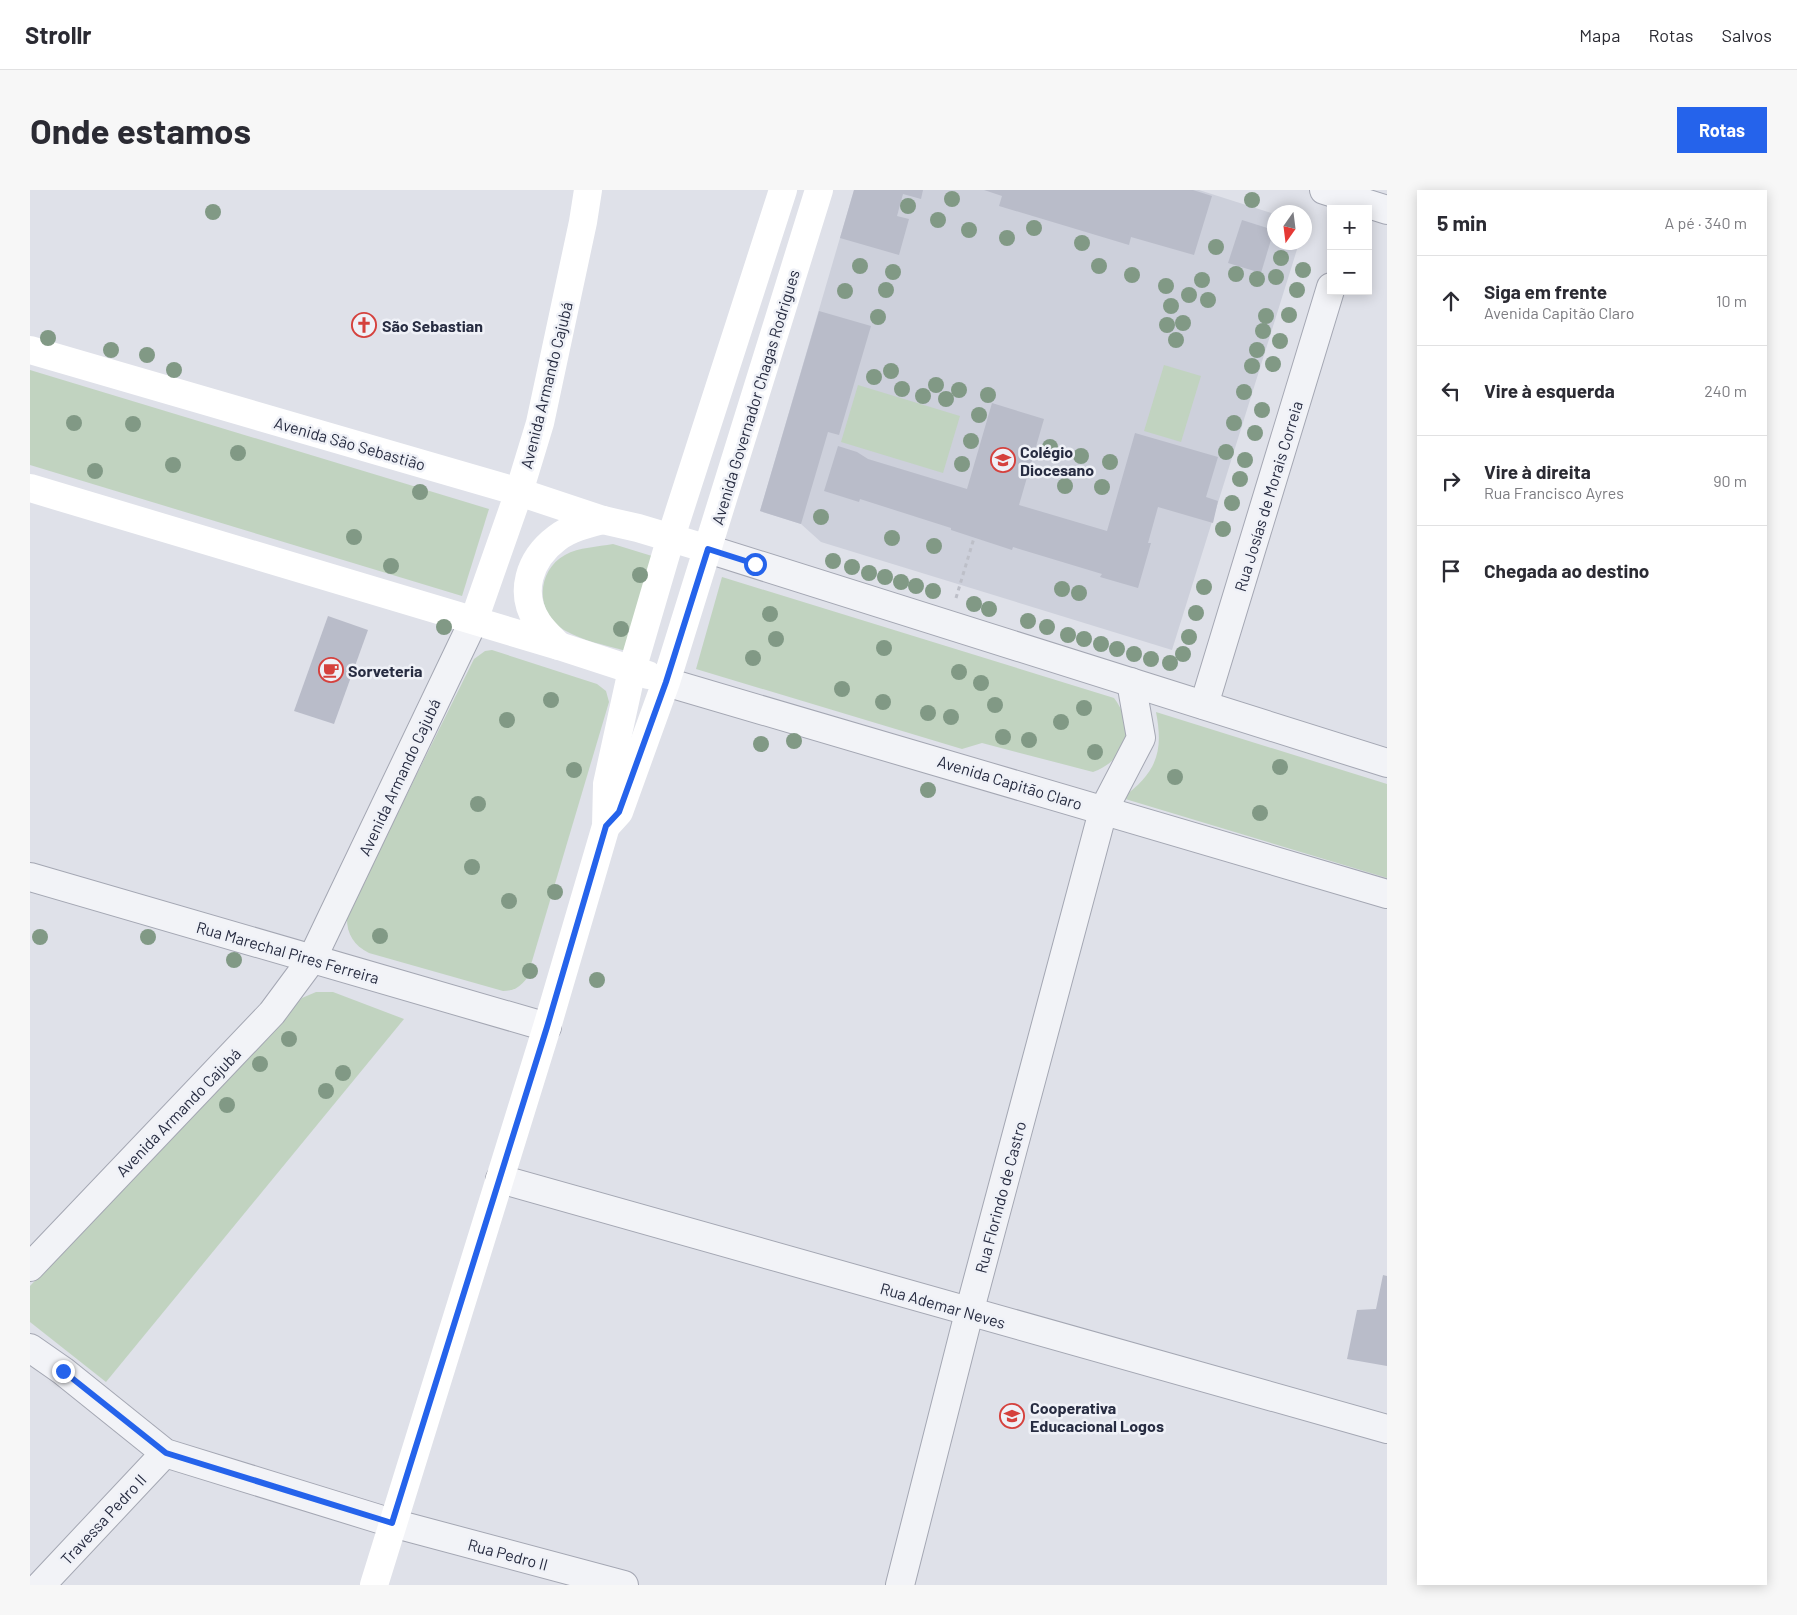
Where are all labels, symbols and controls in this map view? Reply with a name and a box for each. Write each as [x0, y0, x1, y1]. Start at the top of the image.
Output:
text: Strollr [25, 20, 92, 49]
text: Mapa [1579, 24, 1620, 46]
text: Rotas [1648, 24, 1693, 46]
text: Salvos [1721, 24, 1772, 46]
button: Rotas [1677, 107, 1767, 153]
text: Onde estamos [30, 109, 251, 151]
north arrow [1267, 205, 1312, 250]
map controls [1327, 205, 1372, 295]
button: + [1327, 205, 1372, 250]
text: 5 min [1437, 210, 1487, 235]
text: A pé · 340 m [1665, 213, 1747, 232]
button: − [1327, 250, 1372, 295]
street label: Avenida Governador Chagas Rodrigues [707, 267, 803, 527]
text: Siga em frente [1484, 280, 1607, 303]
icon: ahead [1437, 287, 1465, 315]
text: 10 m [1716, 291, 1747, 310]
street label: Avenida Armando Cajubá [516, 300, 576, 470]
text: Avenida Capitão Claro [1484, 303, 1634, 322]
church icon: São Sebastian [351, 312, 377, 338]
place label: São Sebastian [382, 316, 483, 335]
icon: left [1437, 377, 1465, 405]
text: Vire à esquerda [1484, 379, 1615, 402]
text: 240 m [1704, 381, 1747, 400]
street label: Rua Josías de Morais Correia [1230, 398, 1306, 594]
street label: Avenida São Sebastião [272, 412, 428, 474]
place label: Colégio Diocesano [1020, 442, 1094, 479]
school or university icon: Colégio Diocesano [990, 447, 1016, 473]
text: Vire à direita [1484, 460, 1591, 483]
icon: right [1437, 467, 1465, 495]
text: 90 m [1713, 471, 1747, 490]
text: Rua Francisco Ayres [1484, 483, 1624, 502]
route start [744, 553, 767, 576]
icon: arrive [1437, 557, 1465, 585]
text: Chegada ao destino [1484, 559, 1649, 582]
cafe icon: Sorveteria [318, 657, 344, 683]
place label: Sorveteria [348, 661, 422, 680]
street label: Avenida Armando Cajubá [354, 695, 444, 859]
street label: Avenida Capitão Claro [935, 751, 1085, 813]
street label: Rua Marechal Pires Ferreira [194, 917, 382, 987]
street label: Avenida Armando Cajubá [112, 1044, 244, 1180]
street label: Rua Florindo de Castro [971, 1119, 1029, 1275]
street label: Rua Ademar Neves [878, 1278, 1008, 1332]
route end [52, 1360, 75, 1383]
place label: Cooperativa Educacional Logos [1030, 1398, 1164, 1435]
school or university icon: Cooperativa Educacional Logos [999, 1403, 1025, 1429]
street label: Travessa Pedro II [56, 1470, 150, 1568]
street label: Rua Pedro II [466, 1534, 550, 1574]

